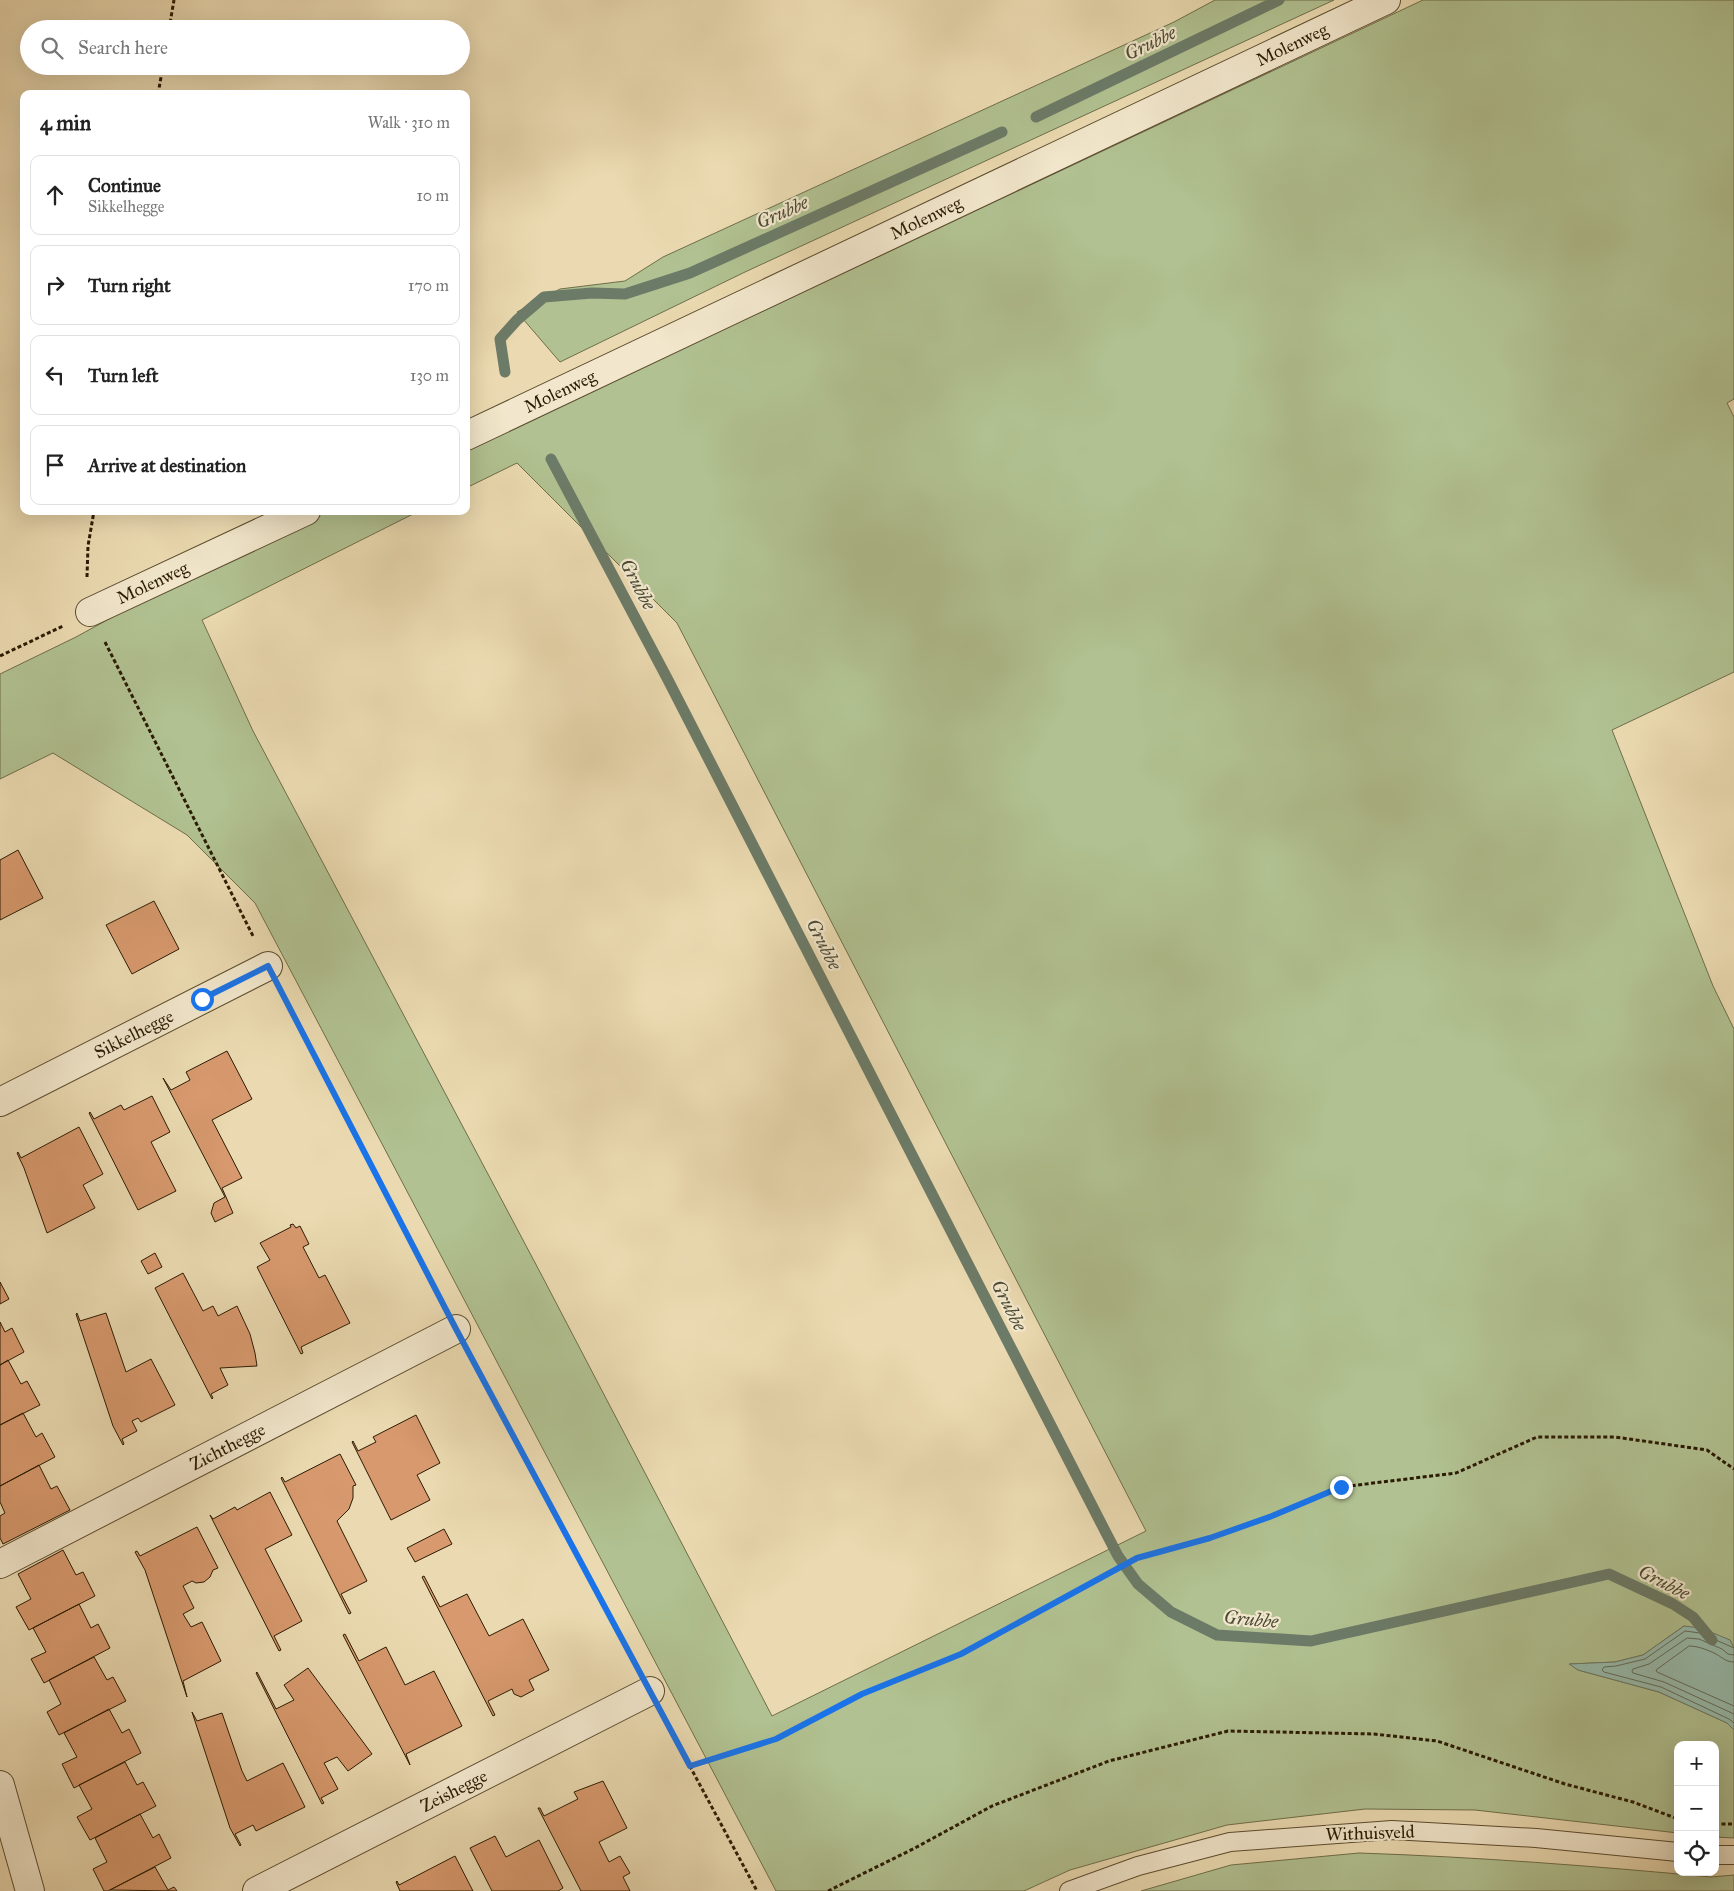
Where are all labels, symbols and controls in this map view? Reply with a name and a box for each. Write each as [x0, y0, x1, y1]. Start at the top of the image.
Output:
street label: Molenweg [1252, 18, 1332, 71]
search box [20, 20, 470, 75]
water label: Grubbe [1120, 20, 1180, 65]
icon: search [38, 34, 66, 62]
text: Search here [78, 36, 168, 59]
text: 4 min [40, 110, 91, 136]
text: Walk · 310 m [368, 113, 450, 132]
text: Continue [88, 174, 161, 197]
icon: ahead [41, 181, 69, 209]
text: 10 m [417, 186, 449, 205]
water label: Grubbe [752, 190, 812, 234]
street label: Molenweg [887, 191, 966, 244]
text: Sikkelhegge [88, 197, 164, 216]
icon: right [41, 271, 69, 299]
text: Turn right [88, 274, 171, 297]
text: 170 m [408, 276, 449, 295]
icon: left [41, 361, 69, 389]
text: Turn left [88, 364, 158, 387]
street label: Molenweg [521, 365, 600, 418]
text: 130 m [410, 366, 449, 385]
icon: arrive [41, 451, 69, 479]
text: Arrive at destination [88, 454, 246, 477]
water label: Grubbe [615, 555, 661, 614]
street label: Molenweg [113, 556, 193, 609]
water label: Grubbe [801, 914, 847, 974]
route start [191, 988, 214, 1011]
street label: Sikkelhegge [90, 1005, 177, 1063]
water label: Grubbe [986, 1275, 1032, 1335]
street label: Zichthegge [186, 1418, 269, 1475]
route end [1330, 1476, 1353, 1499]
water label: Grubbe [1634, 1559, 1694, 1605]
water label: Grubbe [1223, 1605, 1280, 1633]
map controls [1674, 1741, 1719, 1876]
button: + [1674, 1741, 1719, 1786]
street label: Zeishegge [417, 1765, 491, 1817]
button: − [1674, 1786, 1719, 1831]
street label: Withuisveld [1325, 1820, 1415, 1846]
button: locate [1674, 1831, 1719, 1876]

